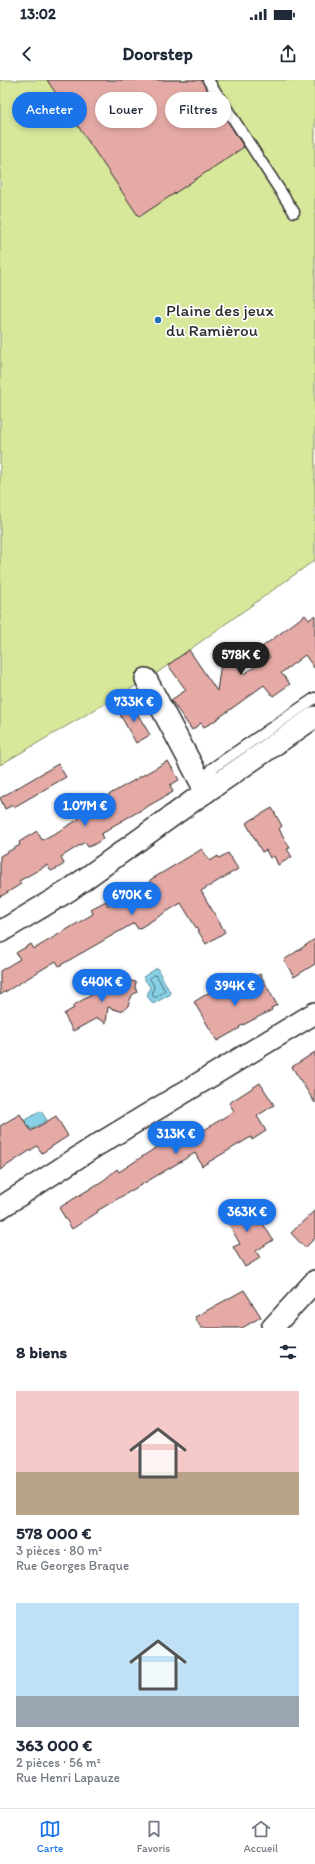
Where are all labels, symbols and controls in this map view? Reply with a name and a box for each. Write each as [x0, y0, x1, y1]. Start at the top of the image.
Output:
text: 13:02 [20, 5, 56, 23]
icon: back [16, 43, 38, 65]
text: Doorstep [122, 43, 193, 65]
icon: share [277, 43, 299, 65]
chip: Acheter [12, 92, 87, 128]
chip: Louer [95, 92, 157, 128]
chip: Filtres [165, 92, 231, 128]
place label: Plaine des jeux du Ramièrou [166, 300, 274, 340]
marker: Plaine des jeux du Ramièrou [153, 315, 163, 325]
pin: 578K € [208, 642, 274, 676]
text: 578K € [221, 647, 261, 662]
pin: 733K € [101, 689, 167, 723]
text: 733K € [114, 694, 154, 709]
pin: 1.07M € [48, 793, 122, 827]
text: 1.07M € [63, 798, 107, 813]
pin: 670K € [99, 882, 165, 916]
text: 670K € [112, 887, 152, 902]
pin: 640K € [69, 969, 135, 1003]
pin: 394K € [202, 973, 268, 1007]
text: 640K € [81, 974, 123, 989]
text: 394K € [215, 978, 255, 993]
pin: 313K € [143, 1121, 209, 1155]
text: 313K € [157, 1126, 195, 1141]
pin: 363K € [214, 1199, 280, 1233]
text: 363K € [227, 1204, 267, 1219]
icon: filters [277, 1341, 299, 1363]
text: 8 biens [16, 1342, 67, 1362]
icon: home [122, 1417, 194, 1489]
text: 578 000 € [16, 1523, 91, 1543]
text: 3 pièces · 80 m² [16, 1543, 102, 1558]
text: Rue Georges Braque [16, 1558, 129, 1573]
icon: home [122, 1629, 194, 1701]
text: 363 000 € [16, 1735, 92, 1755]
text: 2 pièces · 56 m² [16, 1755, 101, 1770]
text: Rue Henri Lapauze [16, 1770, 120, 1785]
tab: Carte [37, 1818, 63, 1855]
tab: Favoris [137, 1818, 170, 1855]
tab: Accueil [244, 1818, 278, 1855]

